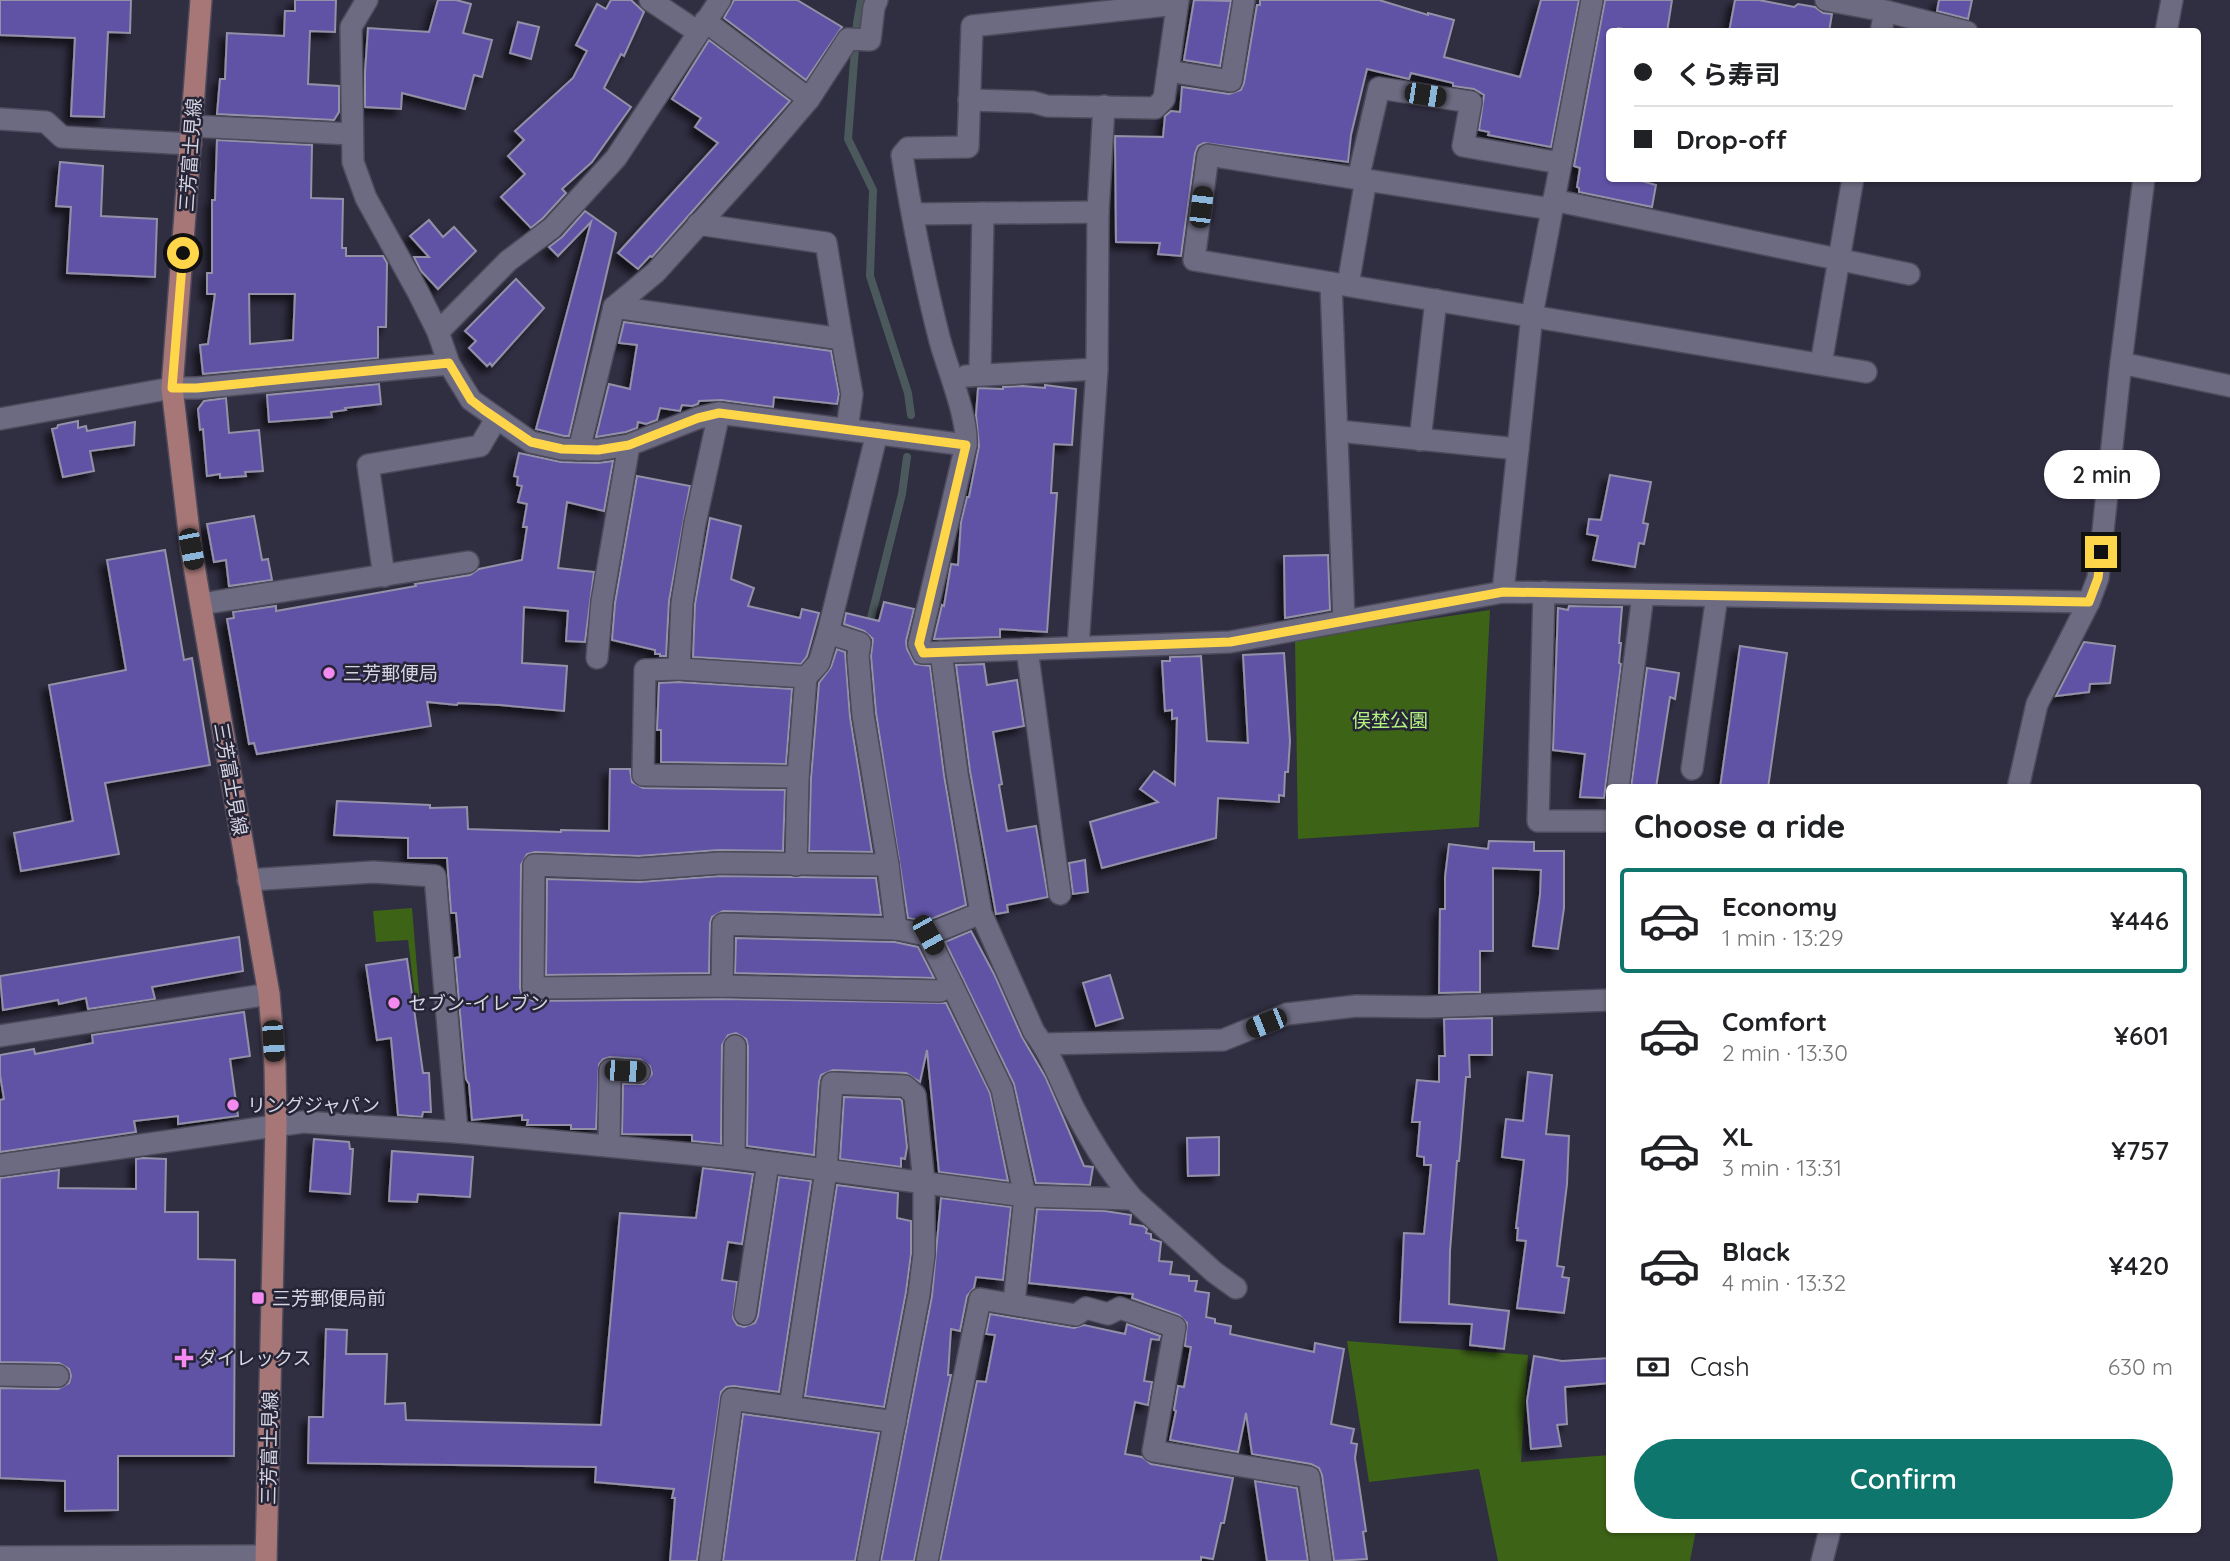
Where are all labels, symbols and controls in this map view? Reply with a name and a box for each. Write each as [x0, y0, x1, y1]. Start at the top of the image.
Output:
text: くら寿司 [1676, 58, 1780, 91]
car [1403, 81, 1448, 109]
street label: 三芳富士見線 [174, 97, 206, 213]
text: Drop-off [1676, 123, 1787, 156]
car [1189, 185, 1214, 229]
route start [167, 237, 199, 269]
callout: 2 min [2043, 450, 2159, 500]
text: 2 min [2072, 460, 2132, 489]
car [177, 526, 206, 572]
route end [2085, 536, 2117, 568]
place label: 三芳郵便局 [343, 661, 438, 685]
marker: 三芳郵便局 [321, 665, 337, 681]
park label: 俣埜公園 [1352, 708, 1428, 732]
street label: 三芳富士見線 [209, 721, 253, 837]
text: Choose a ride [1634, 806, 1846, 846]
icon: car [1638, 889, 1701, 952]
text: Economy [1722, 890, 1837, 923]
text: ¥446 [2110, 904, 2169, 937]
car [909, 912, 948, 958]
text: 1 min · 13:29 [1722, 923, 1843, 952]
place label: セブン-イレブン [408, 991, 548, 1015]
marker: セブン-イレブン [386, 995, 402, 1011]
icon: car [1638, 1004, 1701, 1067]
car [1243, 1005, 1290, 1041]
text: Comfort [1722, 1005, 1827, 1038]
car [262, 1019, 285, 1063]
text: ¥601 [2114, 1019, 2169, 1052]
text: 2 min · 13:30 [1722, 1038, 1848, 1067]
car [604, 1059, 647, 1083]
place label: リングジャパン [247, 1093, 380, 1117]
marker: リングジャパン [225, 1097, 241, 1113]
icon: car [1638, 1119, 1701, 1182]
text: XL [1722, 1120, 1754, 1153]
text: ¥757 [2111, 1134, 2169, 1167]
text: 3 min · 13:31 [1722, 1153, 1842, 1182]
icon: car [1638, 1234, 1701, 1297]
text: Black [1722, 1235, 1791, 1268]
text: ¥420 [2109, 1249, 2169, 1282]
text: 4 min · 13:32 [1722, 1268, 1846, 1297]
place label: 三芳郵便局前 [272, 1286, 386, 1310]
marker: 三芳郵便局前 [250, 1290, 266, 1306]
place label: ダイレックス [198, 1346, 311, 1370]
icon: cash [1634, 1348, 1672, 1386]
marker: ダイレックス [176, 1350, 192, 1366]
text: Cash [1690, 1350, 1750, 1383]
text: 630 m [2108, 1352, 2173, 1381]
street label: 三芳富士見線 [256, 1391, 282, 1505]
button: Confirm [1634, 1439, 2173, 1519]

